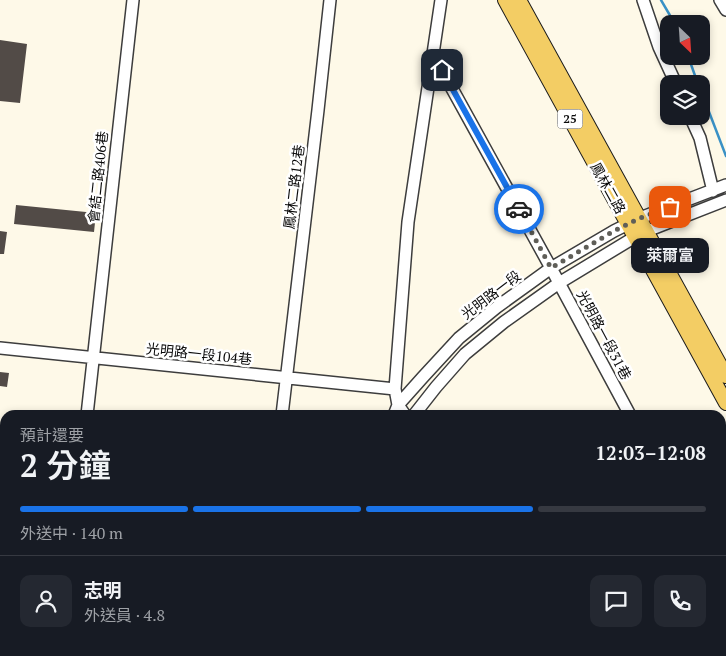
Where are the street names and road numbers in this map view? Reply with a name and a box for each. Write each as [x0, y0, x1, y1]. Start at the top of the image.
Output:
road number: 25 [558, 110, 582, 128]
street label: 會結二路406巷 [83, 130, 112, 224]
street label: 鳳林二路12巷 [279, 144, 308, 230]
street label: 鳳林二路 [587, 159, 630, 217]
street label: 光明路一段 [457, 266, 524, 323]
street label: 光明路一段31巷 [573, 287, 636, 383]
street label: 光明路一段104巷 [145, 338, 253, 369]

